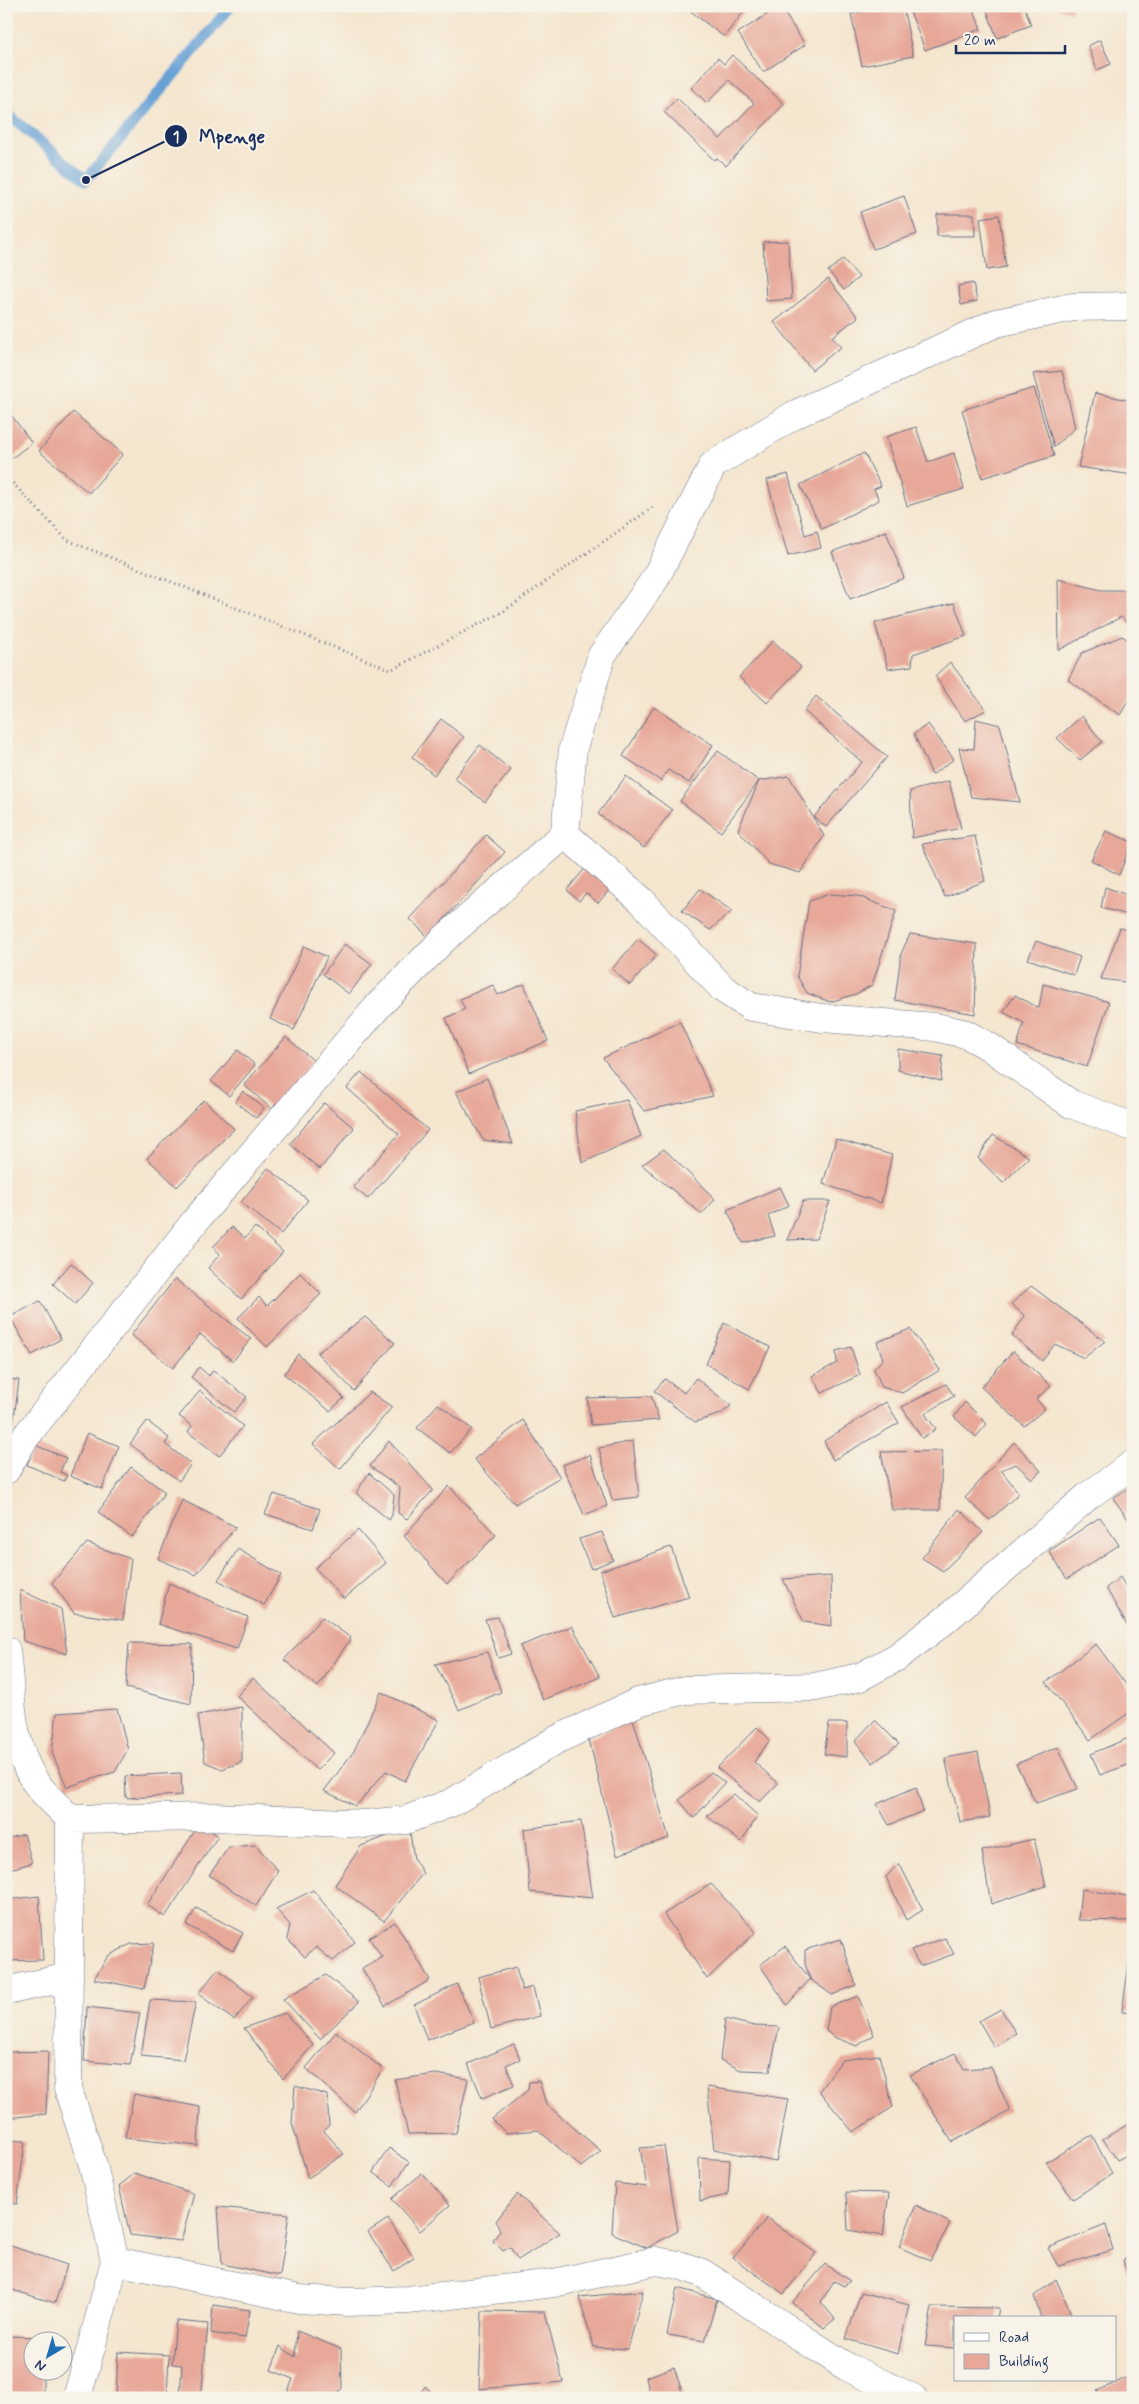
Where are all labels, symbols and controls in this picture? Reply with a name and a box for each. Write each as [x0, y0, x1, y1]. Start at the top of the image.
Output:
scale bar [956, 22, 1065, 54]
text: 20 m [964, 31, 996, 51]
callout: Mpenge [164, 119, 275, 153]
text: Mpenge [199, 125, 265, 151]
text: 1 [173, 128, 179, 148]
legend [954, 2316, 1116, 2382]
text: Road [999, 2328, 1029, 2348]
north arrow [22, 2332, 72, 2382]
text: Building [999, 2352, 1049, 2373]
text: N [31, 2355, 50, 2375]

